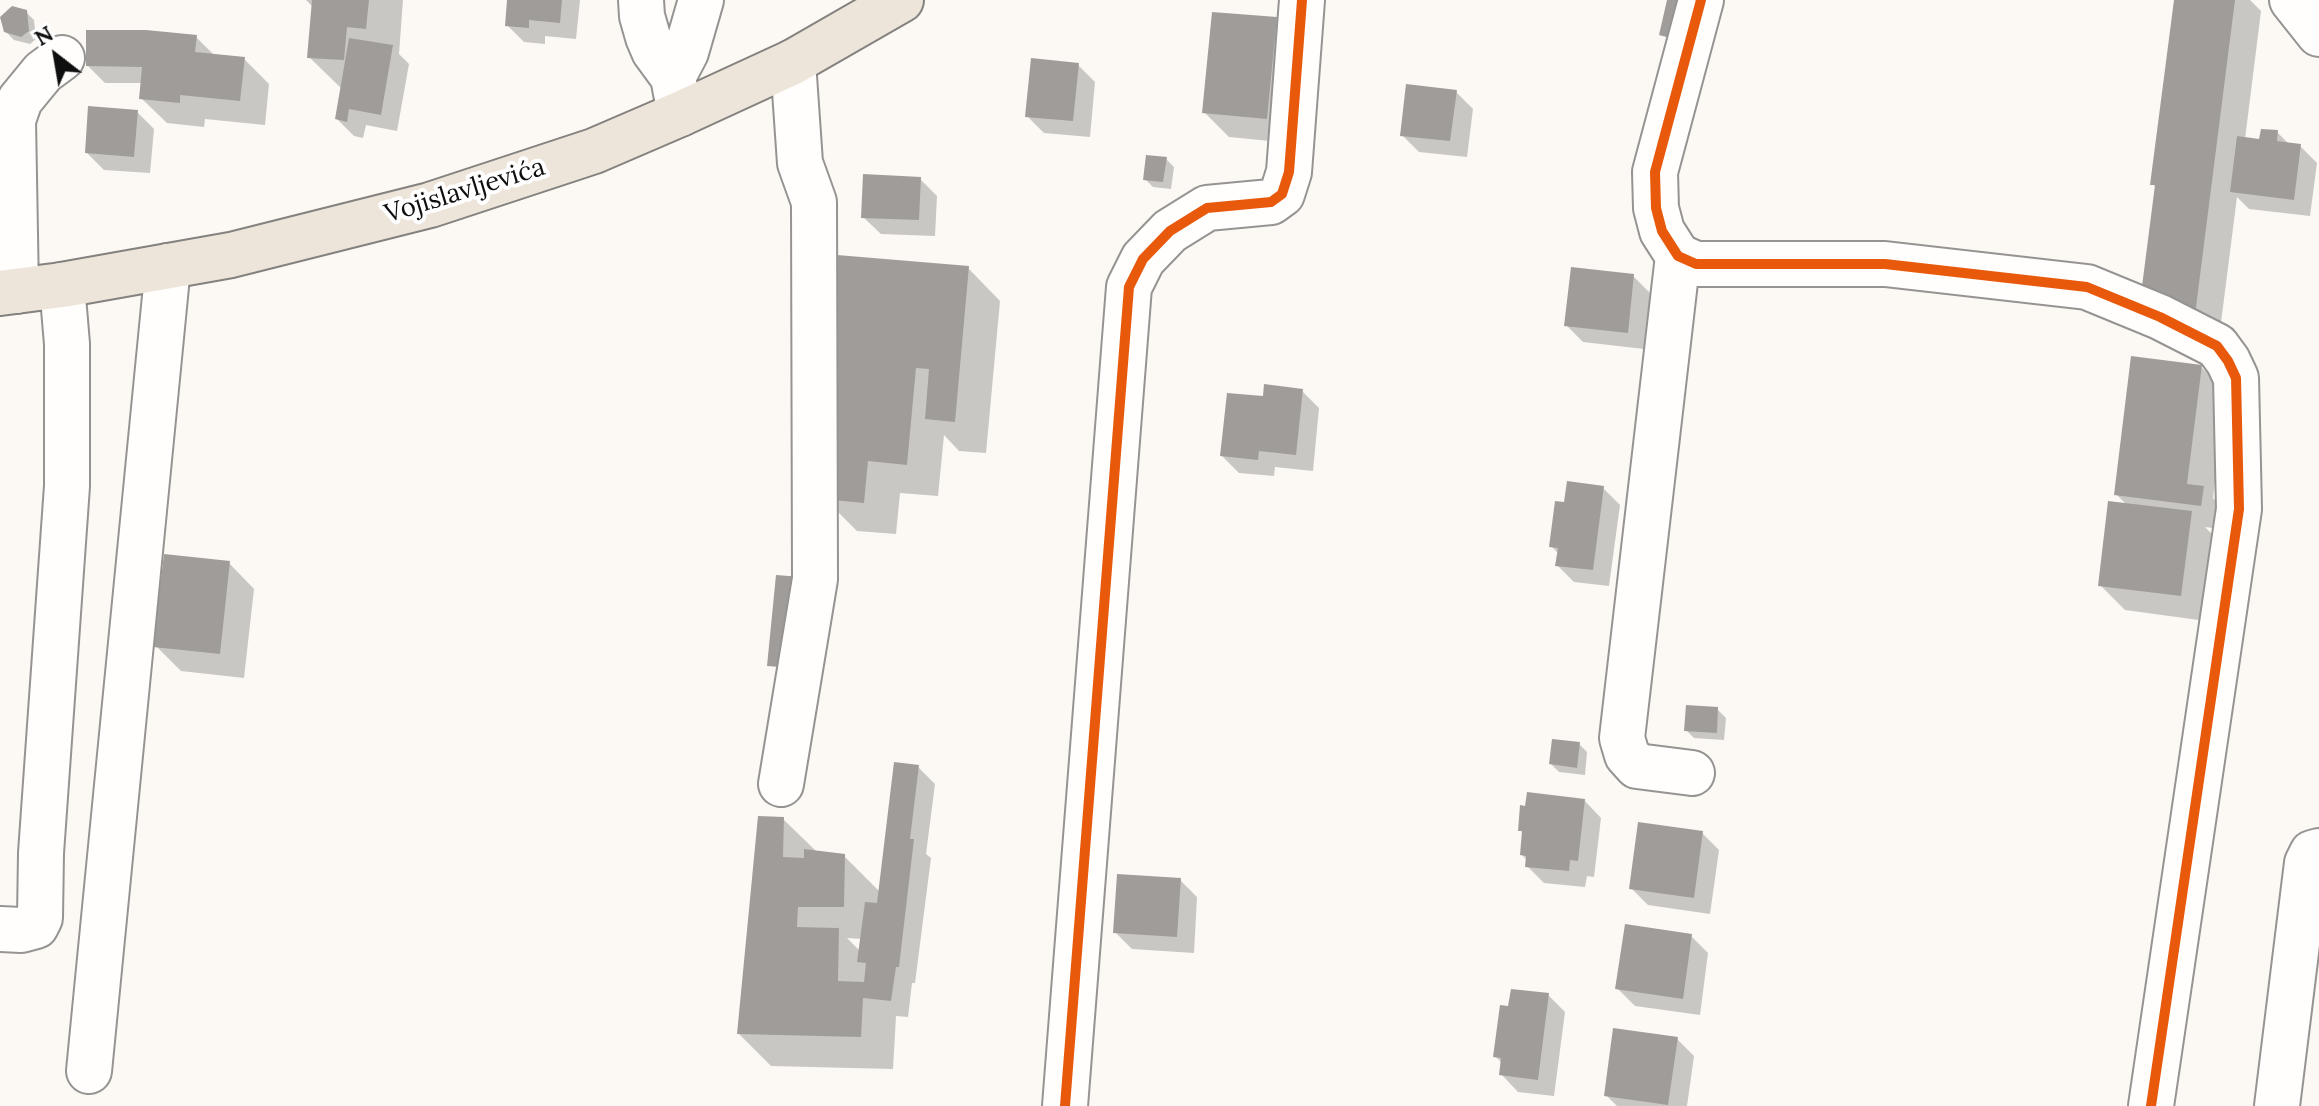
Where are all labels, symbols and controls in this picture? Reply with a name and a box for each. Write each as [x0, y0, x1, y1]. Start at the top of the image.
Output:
north arrow [16, 16, 96, 96]
text: N [29, 19, 58, 52]
street label: Vojislavljevića [381, 152, 549, 230]

